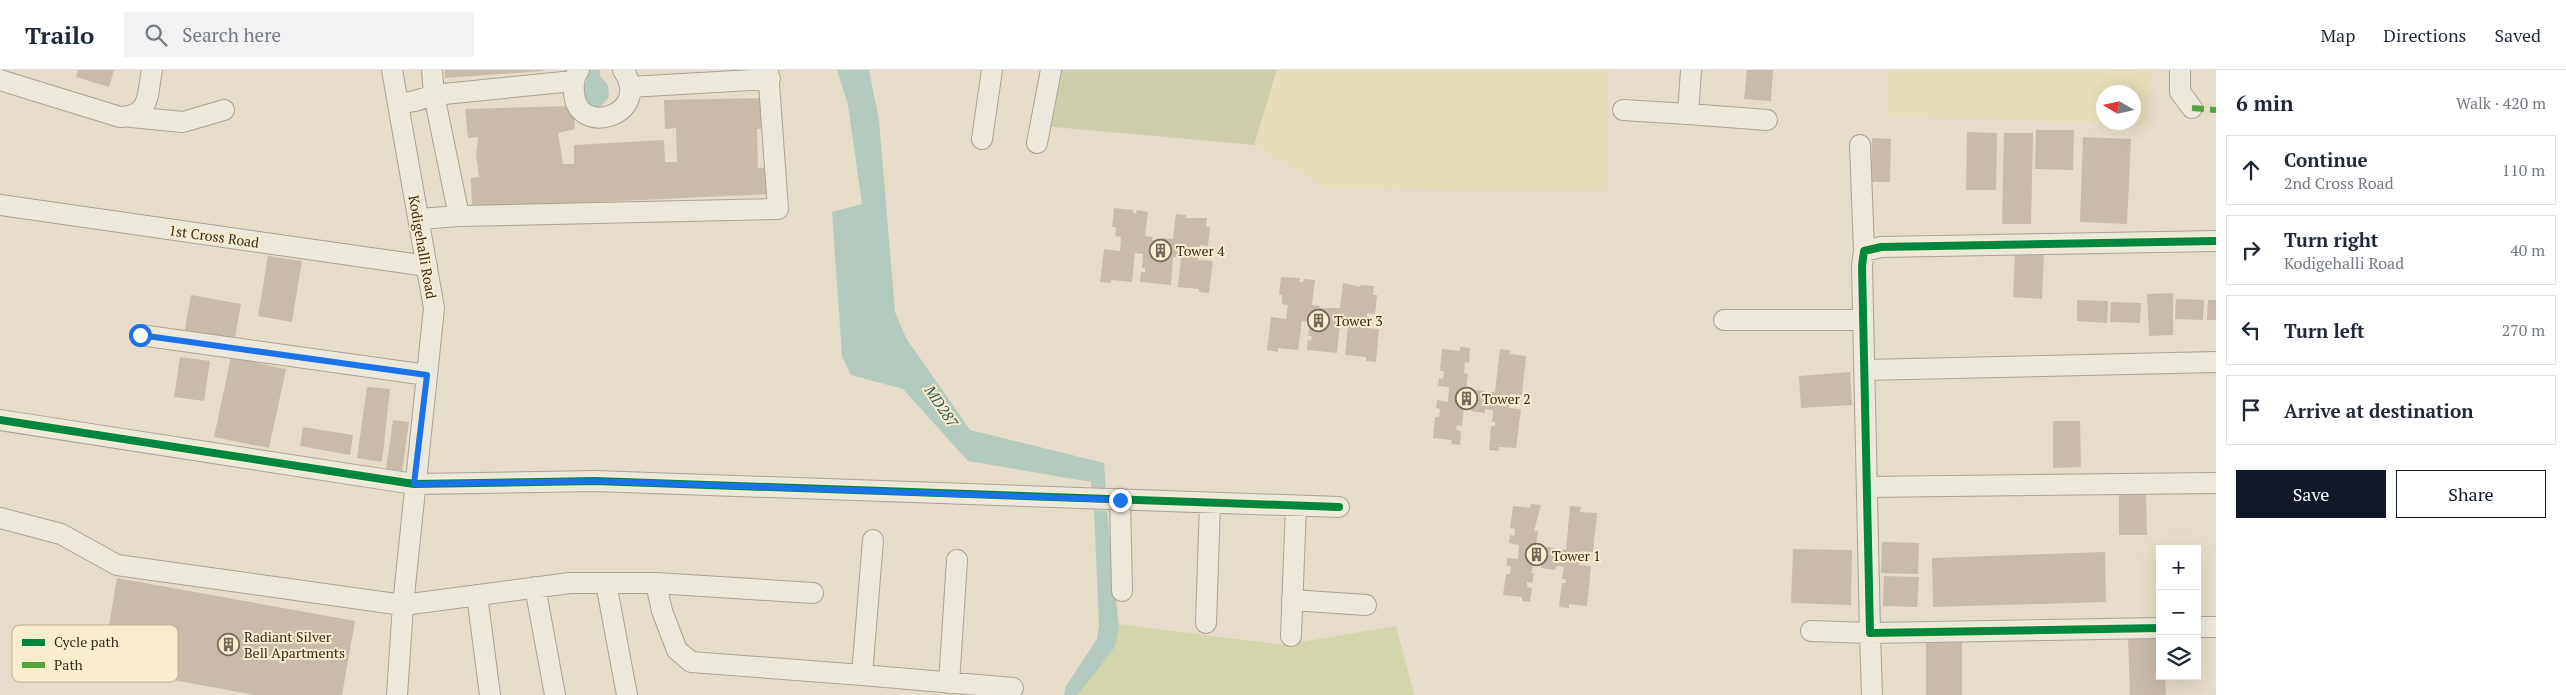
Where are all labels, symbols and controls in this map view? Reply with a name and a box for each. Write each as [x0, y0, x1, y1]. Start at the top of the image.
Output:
search box [124, 12, 474, 57]
text: Trailo [25, 19, 94, 51]
icon: search [142, 21, 170, 49]
text: Search here [182, 22, 281, 47]
text: Map [2320, 23, 2355, 47]
text: Directions [2383, 23, 2466, 47]
text: Saved [2494, 23, 2541, 47]
north arrow [2096, 85, 2141, 130]
text: 6 min [2236, 89, 2293, 117]
text: Walk · 420 m [2456, 92, 2546, 114]
text: Continue [2284, 147, 2368, 172]
icon: ahead [2237, 156, 2265, 184]
text: 110 m [2502, 159, 2545, 181]
text: 2nd Cross Road [2284, 172, 2394, 194]
street label: Kodigehalli Road [405, 194, 442, 301]
street label: 1st Cross Road [168, 220, 261, 252]
text: Turn right [2284, 227, 2378, 252]
icon: right [2237, 236, 2265, 264]
building icon: Tower 4 [1148, 238, 1172, 262]
text: 40 m [2510, 239, 2545, 261]
place label: Tower 4 [1176, 241, 1225, 260]
text: Kodigehalli Road [2284, 252, 2404, 274]
building icon: Tower 3 [1306, 308, 1330, 332]
place label: Tower 3 [1334, 311, 1383, 330]
icon: left [2237, 316, 2265, 344]
text: Turn left [2284, 318, 2365, 343]
text: 270 m [2502, 319, 2545, 341]
route start [129, 324, 152, 347]
water label: MD287 [920, 380, 964, 432]
building icon: Tower 2 [1454, 386, 1478, 410]
place label: Tower 2 [1482, 389, 1531, 408]
icon: arrive [2237, 396, 2265, 424]
text: Arrive at destination [2284, 398, 2473, 423]
button: Save [2236, 470, 2386, 518]
button: Share [2396, 470, 2546, 518]
route end [1109, 489, 1132, 512]
building icon: Tower 1 [1524, 543, 1548, 567]
map controls [2156, 545, 2201, 680]
button: + [2156, 545, 2201, 590]
place label: Tower 1 [1552, 546, 1601, 565]
button: − [2156, 590, 2201, 635]
legend [12, 625, 178, 682]
place label: Radiant Silver Bell Apartments [244, 627, 345, 662]
text: Cycle path [54, 632, 119, 651]
building icon: Radiant Silver Bell Apartments [216, 632, 240, 656]
button: layers [2156, 635, 2201, 680]
text: Path [54, 655, 83, 674]

